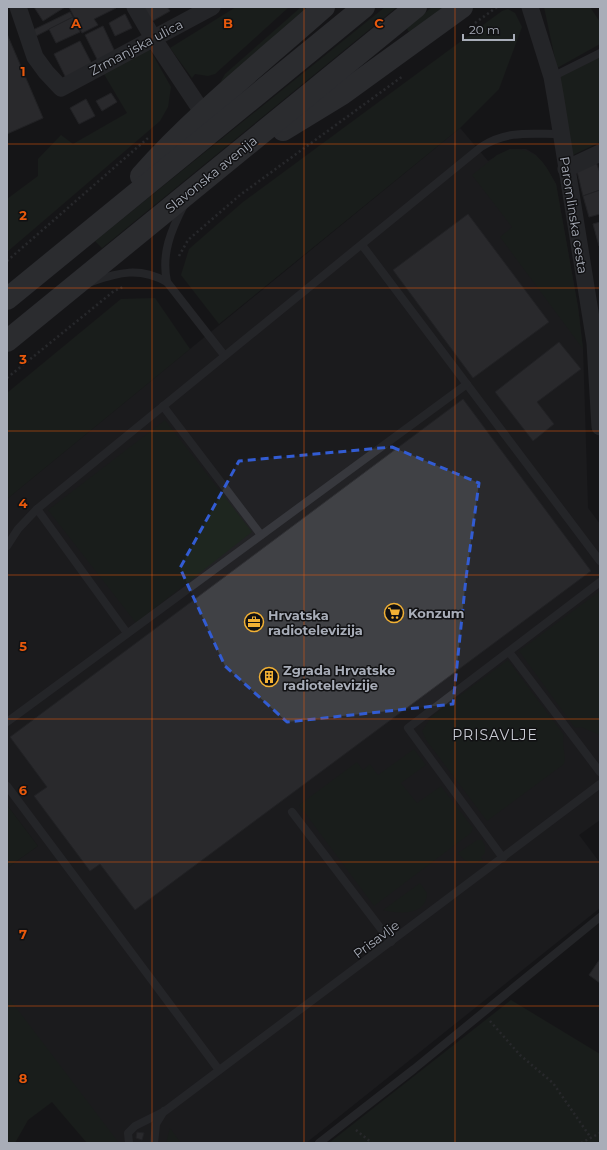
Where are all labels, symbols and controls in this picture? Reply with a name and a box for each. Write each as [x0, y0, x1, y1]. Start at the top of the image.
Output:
text: A [70, 15, 82, 31]
text: B [223, 15, 233, 31]
text: C [374, 15, 384, 31]
street label: Zrmanjska ulica [87, 16, 185, 78]
scale bar [463, 16, 514, 42]
text: 20 m [469, 22, 500, 37]
text: 1 [20, 63, 26, 79]
street label: Slavonska avenija [162, 132, 260, 216]
street label: Paromlinska cesta [557, 155, 591, 275]
text: 2 [19, 207, 27, 223]
text: 3 [18, 351, 27, 367]
text: 4 [19, 495, 28, 511]
supermarket icon: Konzum [383, 602, 405, 624]
place label: Konzum [408, 605, 464, 621]
place label: Hrvatska radiotelevizija [268, 607, 363, 638]
office icon: Hrvatska radiotelevizija [243, 611, 265, 633]
text: 5 [19, 638, 27, 654]
place label: Zgrada Hrvatske radiotelevizije [283, 662, 395, 693]
building icon: Zgrada Hrvatske radiotelevizije [258, 666, 280, 688]
district label: PRISAVLJE [452, 726, 538, 744]
text: 6 [19, 782, 28, 798]
street label: Prisavlje [350, 916, 402, 961]
text: 7 [19, 926, 27, 942]
text: 8 [19, 1070, 28, 1086]

